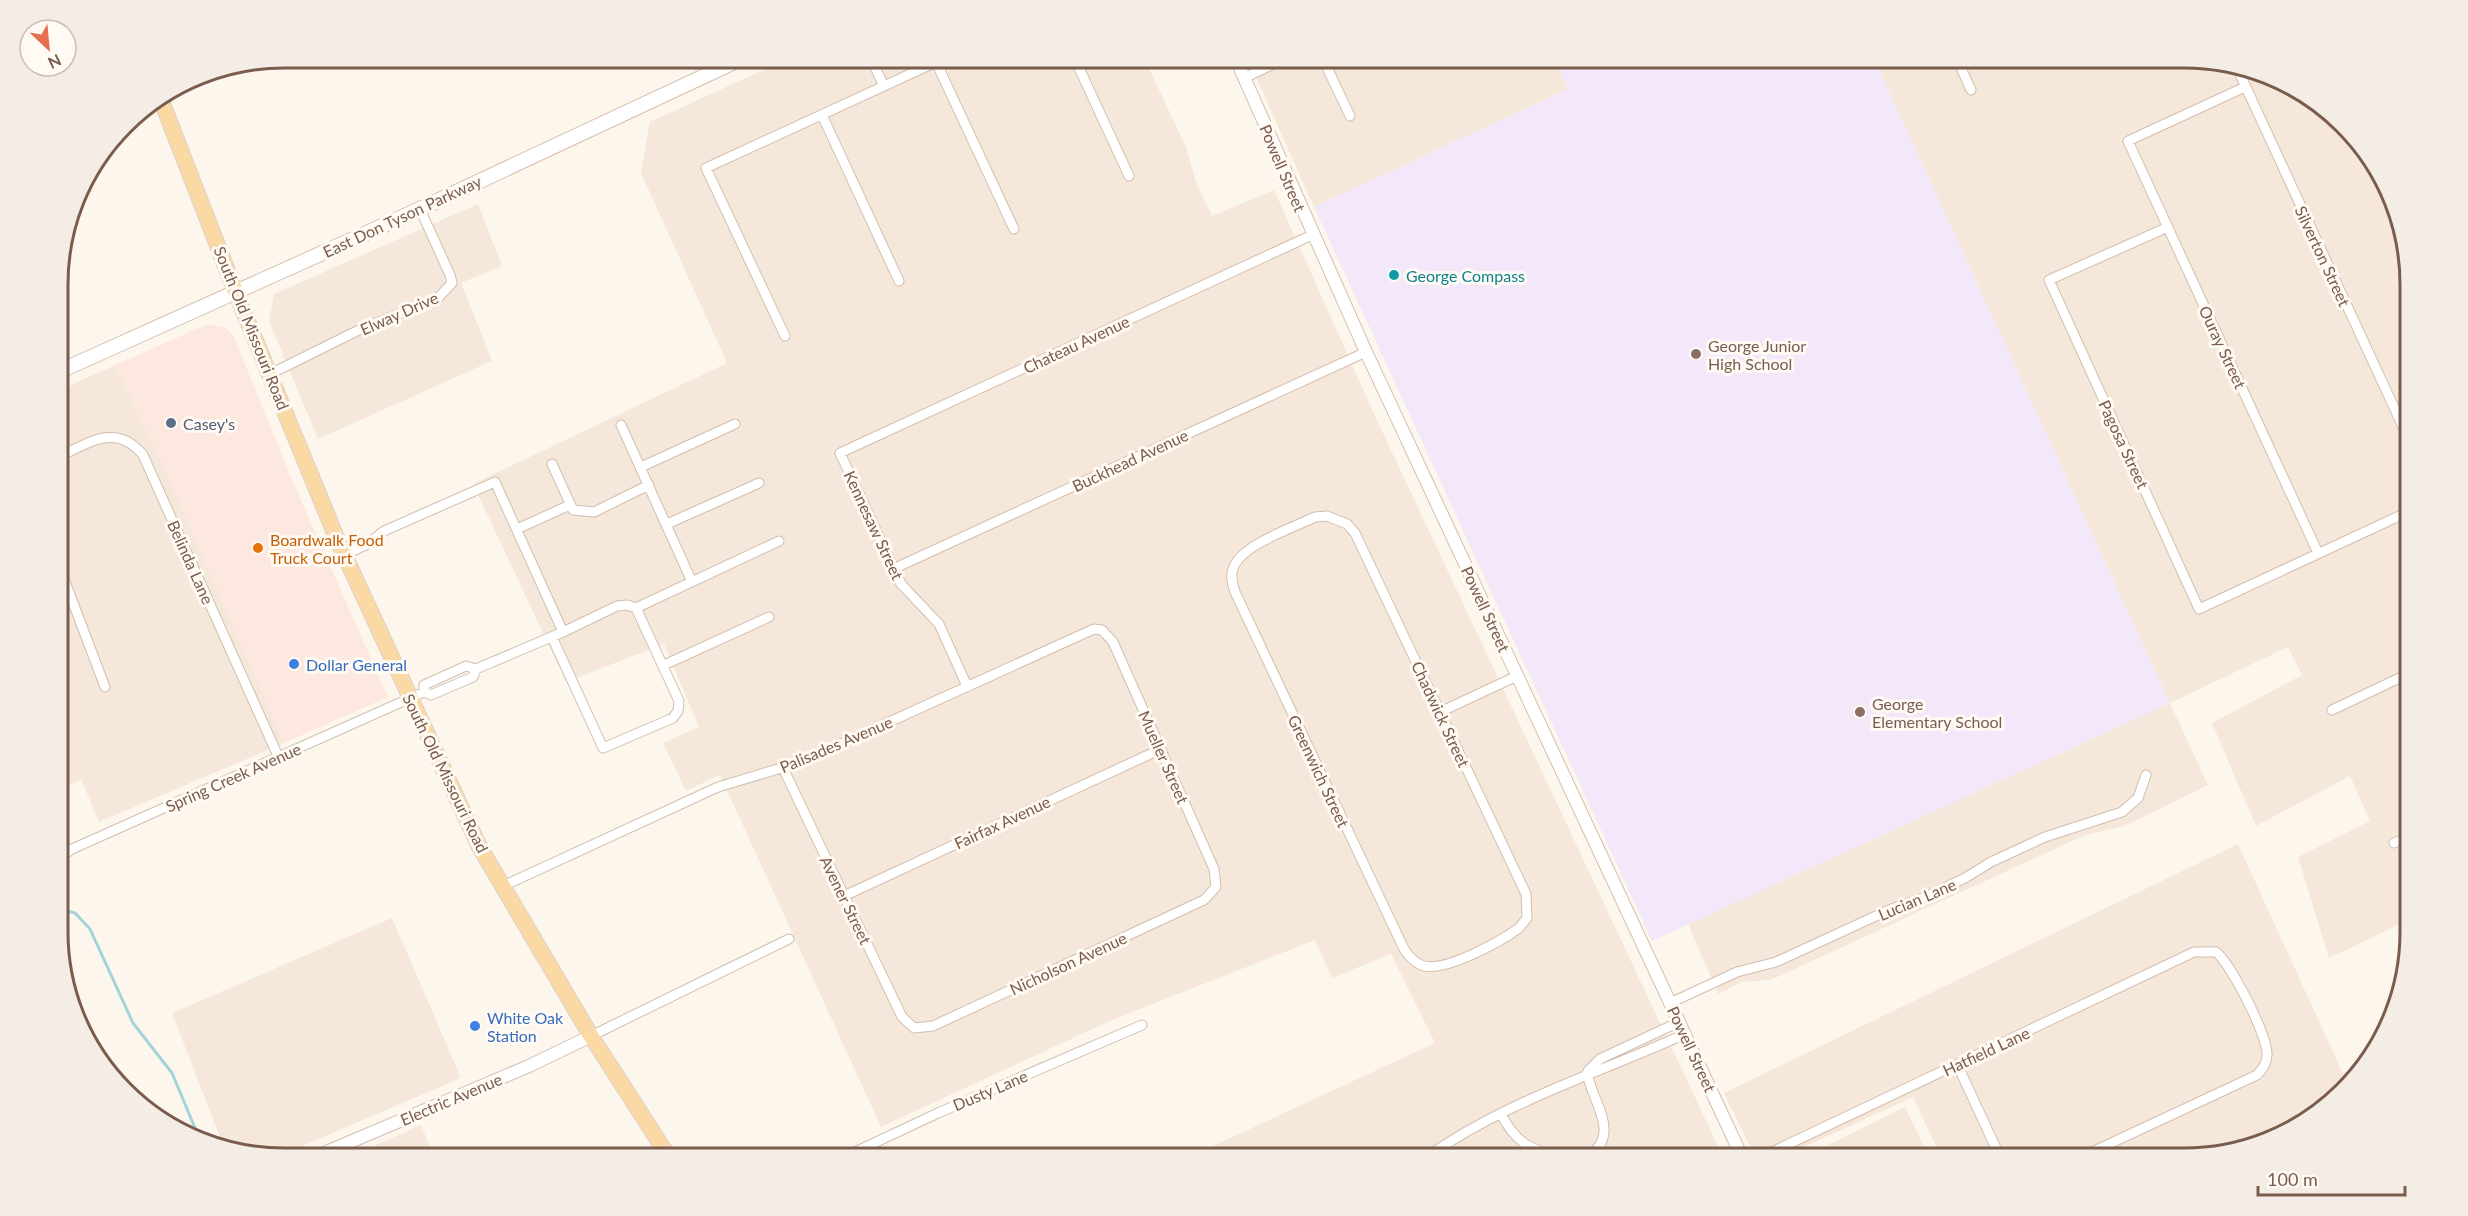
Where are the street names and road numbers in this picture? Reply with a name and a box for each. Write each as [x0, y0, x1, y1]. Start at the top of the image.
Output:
street label: Powell Street [1256, 122, 1310, 215]
street label: East Don Tyson Parkway [320, 171, 485, 261]
street label: Silverton Street [2291, 203, 2355, 309]
street label: South Old Missouri Road [210, 244, 294, 412]
street label: Elway Drive [357, 287, 441, 339]
street label: Ouray Street [2196, 303, 2251, 392]
street label: Chateau Avenue [1020, 311, 1132, 377]
street label: Pagosa Street [2095, 397, 2153, 492]
street label: Buckhead Avenue [1069, 425, 1191, 495]
street label: Kennesaw Street [840, 467, 908, 583]
street label: Belinda Lane [164, 517, 218, 607]
street label: Powell Street [1458, 563, 1514, 655]
street label: Chadwick Street [1408, 658, 1474, 770]
street label: South Old Missouri Road [399, 690, 493, 856]
street label: Mueller Street [1135, 708, 1193, 807]
street label: Palisades Avenue [777, 712, 895, 776]
street label: Greenwich Street [1285, 712, 1354, 831]
street label: Spring Creek Avenue [162, 739, 304, 815]
street label: Fairfax Avenue [951, 792, 1053, 852]
street label: Avener Street [816, 853, 876, 947]
street label: Lucian Lane [1875, 874, 1959, 924]
street label: Nicholson Avenue [1007, 928, 1129, 998]
street label: Powell Street [1664, 1003, 1720, 1095]
street label: Hatfield Lane [1940, 1023, 2032, 1079]
street label: Dusty Lane [950, 1066, 1030, 1114]
street label: Electric Avenue [397, 1069, 505, 1129]

